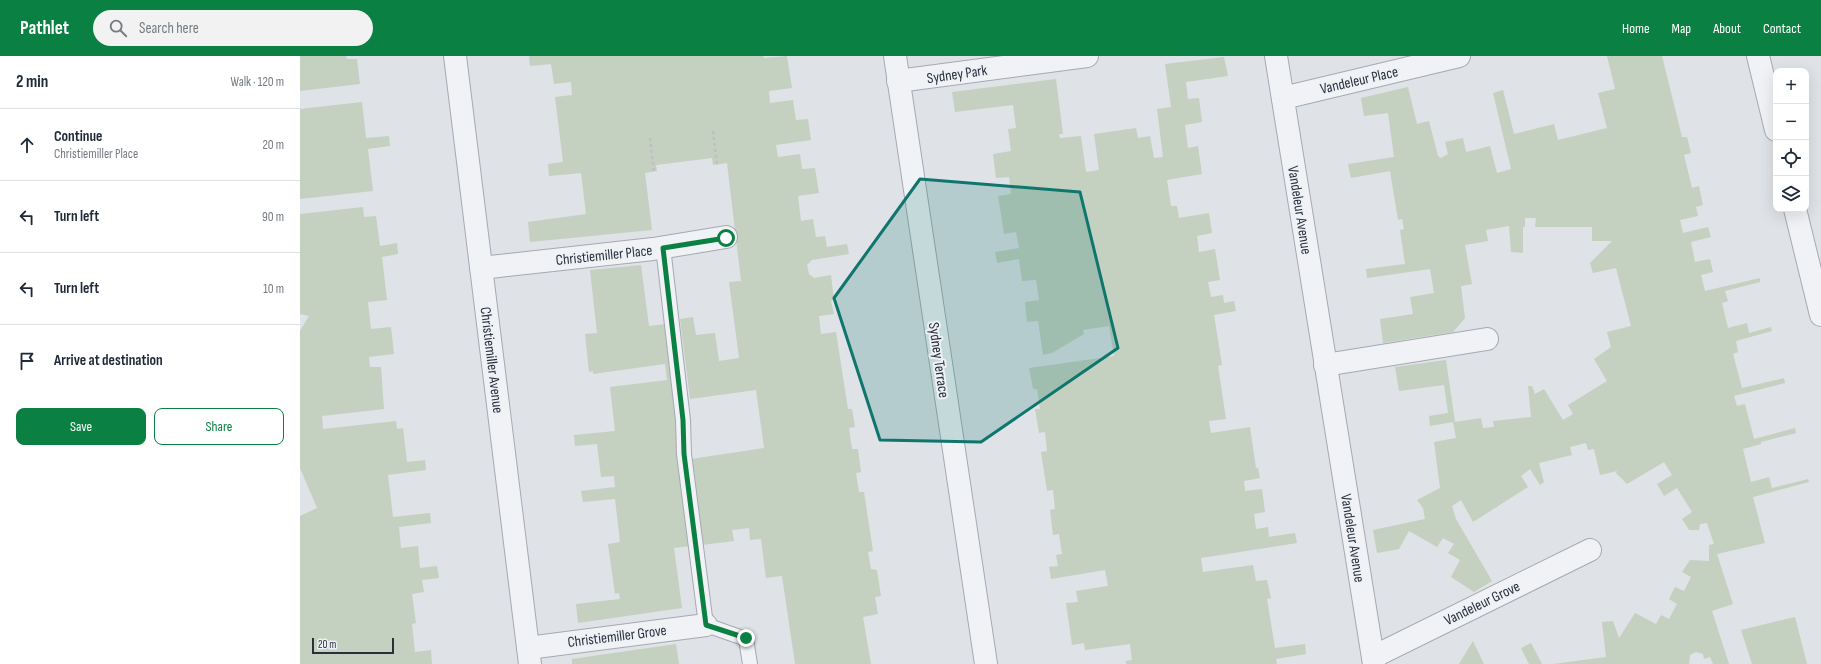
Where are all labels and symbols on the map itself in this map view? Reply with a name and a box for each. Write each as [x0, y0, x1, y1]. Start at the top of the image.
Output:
street label: Sydney Park [926, 61, 989, 88]
street label: Vandeleur Place [1318, 62, 1400, 99]
street label: Vandeleur Avenue [1283, 165, 1316, 256]
route start [717, 229, 735, 247]
street label: Christiemiller Place [555, 241, 653, 270]
street label: Christiemiller Avenue [476, 306, 507, 414]
street label: Sydney Terrace [924, 321, 953, 399]
street label: Vandeleur Avenue [1336, 493, 1369, 584]
street label: Vandeleur Grove [1441, 577, 1523, 630]
street label: Christiemiller Grove [566, 621, 668, 652]
route end [737, 629, 755, 647]
scale bar [312, 636, 394, 655]

